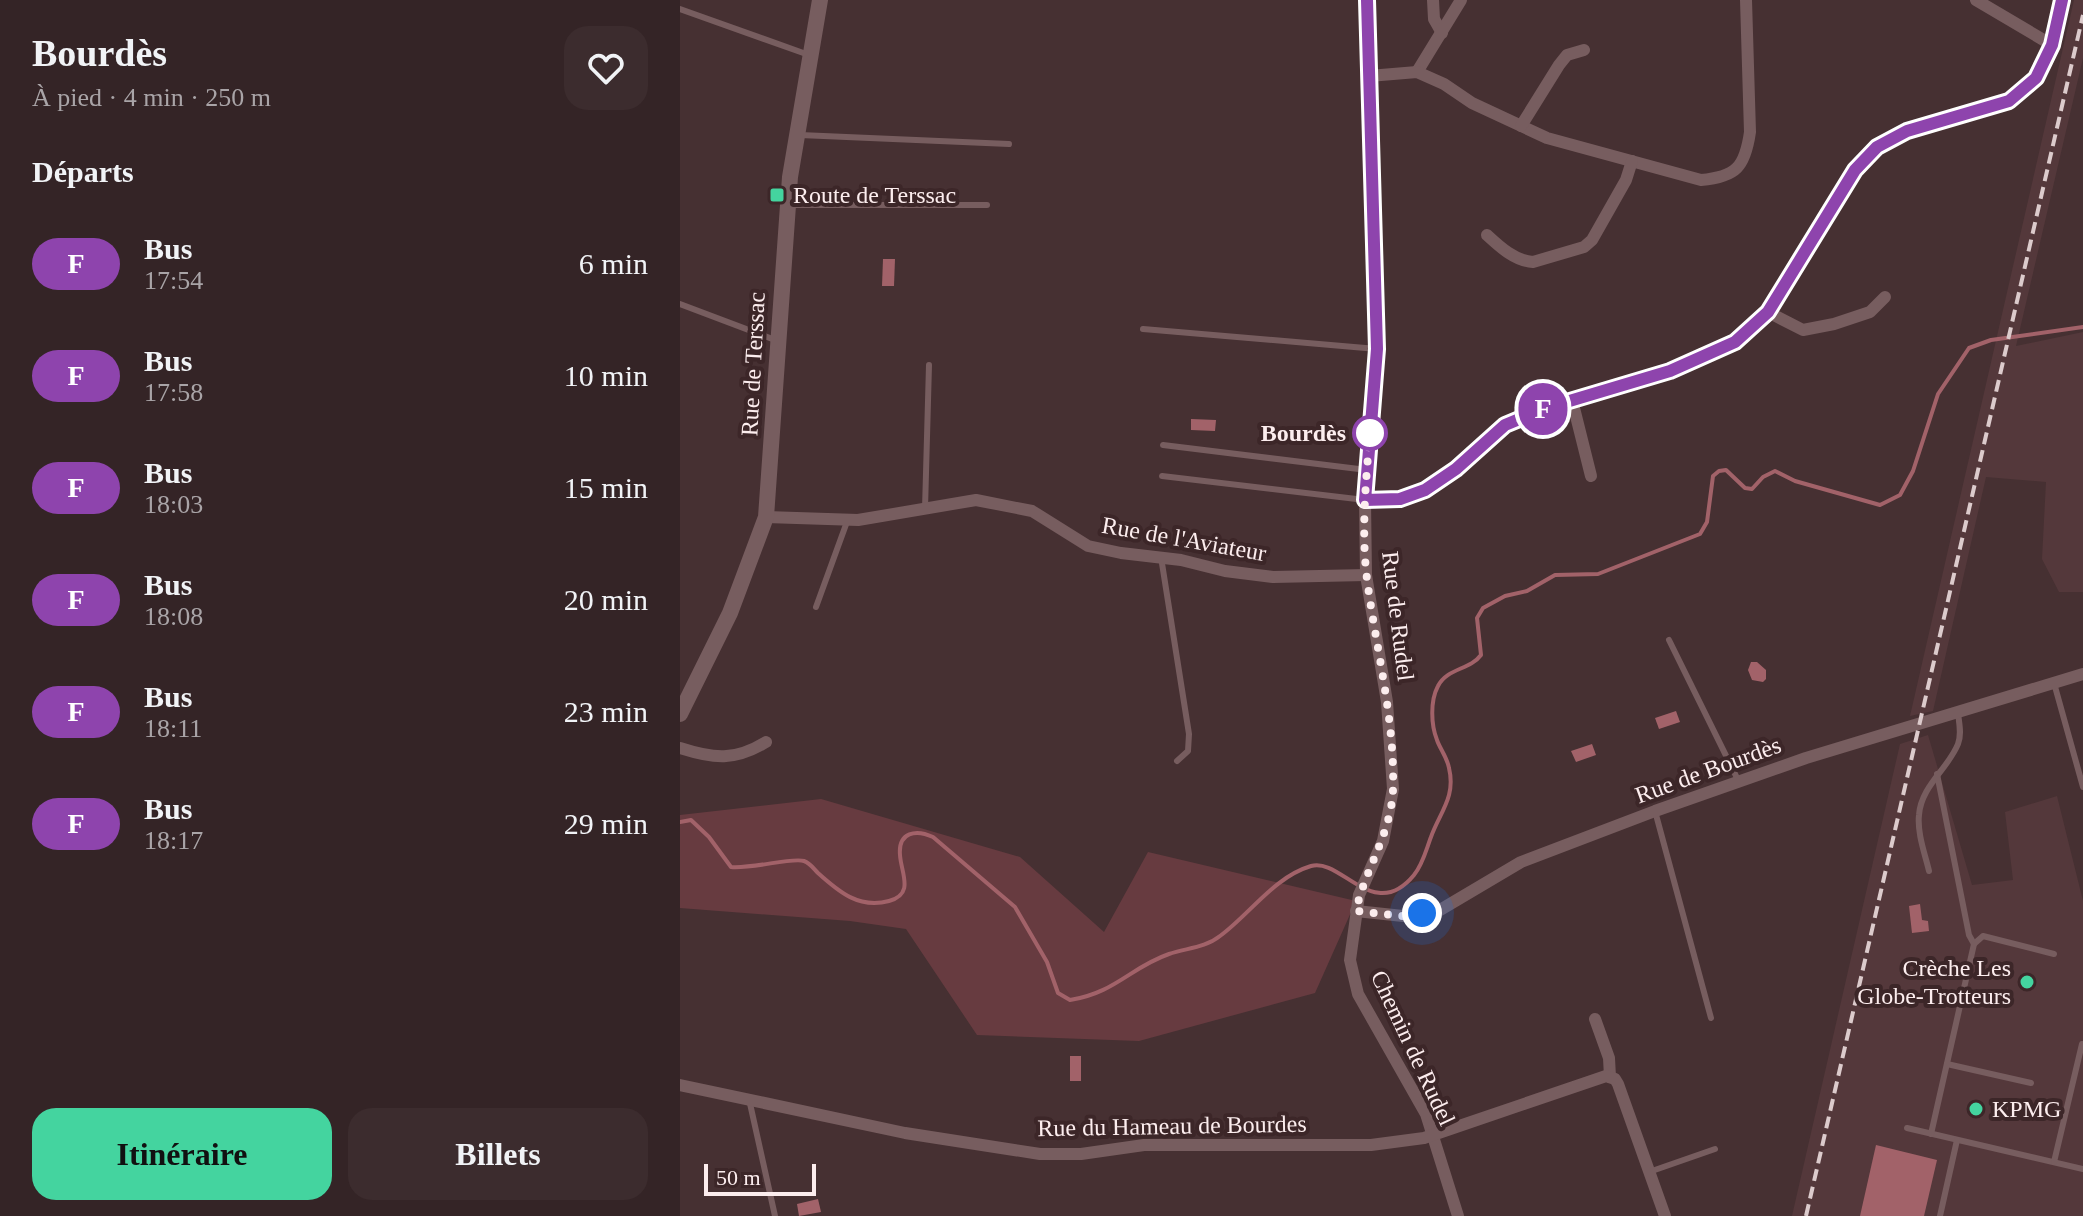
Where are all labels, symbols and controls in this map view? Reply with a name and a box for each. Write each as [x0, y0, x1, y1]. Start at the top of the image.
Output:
button: heart [564, 26, 648, 110]
text: Bourdès [32, 32, 167, 74]
text: À pied · 4 min · 250 m [32, 83, 271, 112]
text: Départs [32, 155, 134, 188]
place label: Route de Terssac [793, 182, 956, 208]
marker: Route de Terssac [768, 186, 786, 204]
text: Bus [144, 232, 192, 265]
text: 6 min [579, 247, 648, 280]
text: F [67, 248, 85, 279]
text: 17:54 [144, 266, 203, 295]
street label: Rue de Terssac [736, 291, 770, 437]
text: Bus [144, 344, 192, 377]
text: 10 min [564, 359, 648, 392]
text: F [67, 360, 85, 391]
text: 17:58 [144, 378, 203, 407]
line badge: F [1517, 383, 1569, 435]
text: F [1534, 393, 1552, 424]
marker: Bourdès [1353, 416, 1387, 450]
place label: Bourdès [1261, 420, 1346, 446]
text: Bus [144, 456, 192, 489]
text: 15 min [564, 471, 648, 504]
text: F [67, 472, 85, 503]
text: 18:03 [144, 490, 203, 519]
street label: Rue de l'Aviateur [1100, 512, 1268, 566]
street label: Rue de Rudel [1377, 550, 1419, 683]
text: Bus [144, 568, 192, 601]
text: 20 min [564, 583, 648, 616]
text: F [67, 584, 85, 615]
text: 18:08 [144, 602, 203, 631]
text: Bus [144, 680, 192, 713]
text: 23 min [564, 695, 648, 728]
text: F [67, 696, 85, 727]
text: 18:11 [144, 714, 202, 743]
street label: Rue de Bourdès [1632, 732, 1784, 808]
text: Bus [144, 792, 192, 825]
text: 29 min [564, 807, 648, 840]
text: F [67, 808, 85, 839]
text: 18:17 [144, 826, 203, 855]
your location [1402, 893, 1442, 933]
place label: Crèche Les Globe-Trotteurs [1857, 955, 2011, 1009]
street label: Chemin de Rudel [1366, 966, 1460, 1130]
marker: Crèche Les Globe-Trotteurs [2018, 973, 2036, 991]
place label: KPMG [1992, 1096, 2061, 1122]
marker: KPMG [1967, 1100, 1985, 1118]
button: Itinéraire [32, 1108, 332, 1200]
button: Billets [348, 1108, 648, 1200]
street label: Rue du Hameau de Bourdes [1037, 1111, 1307, 1141]
scale bar [704, 1160, 816, 1196]
text: 50 m [716, 1165, 761, 1190]

